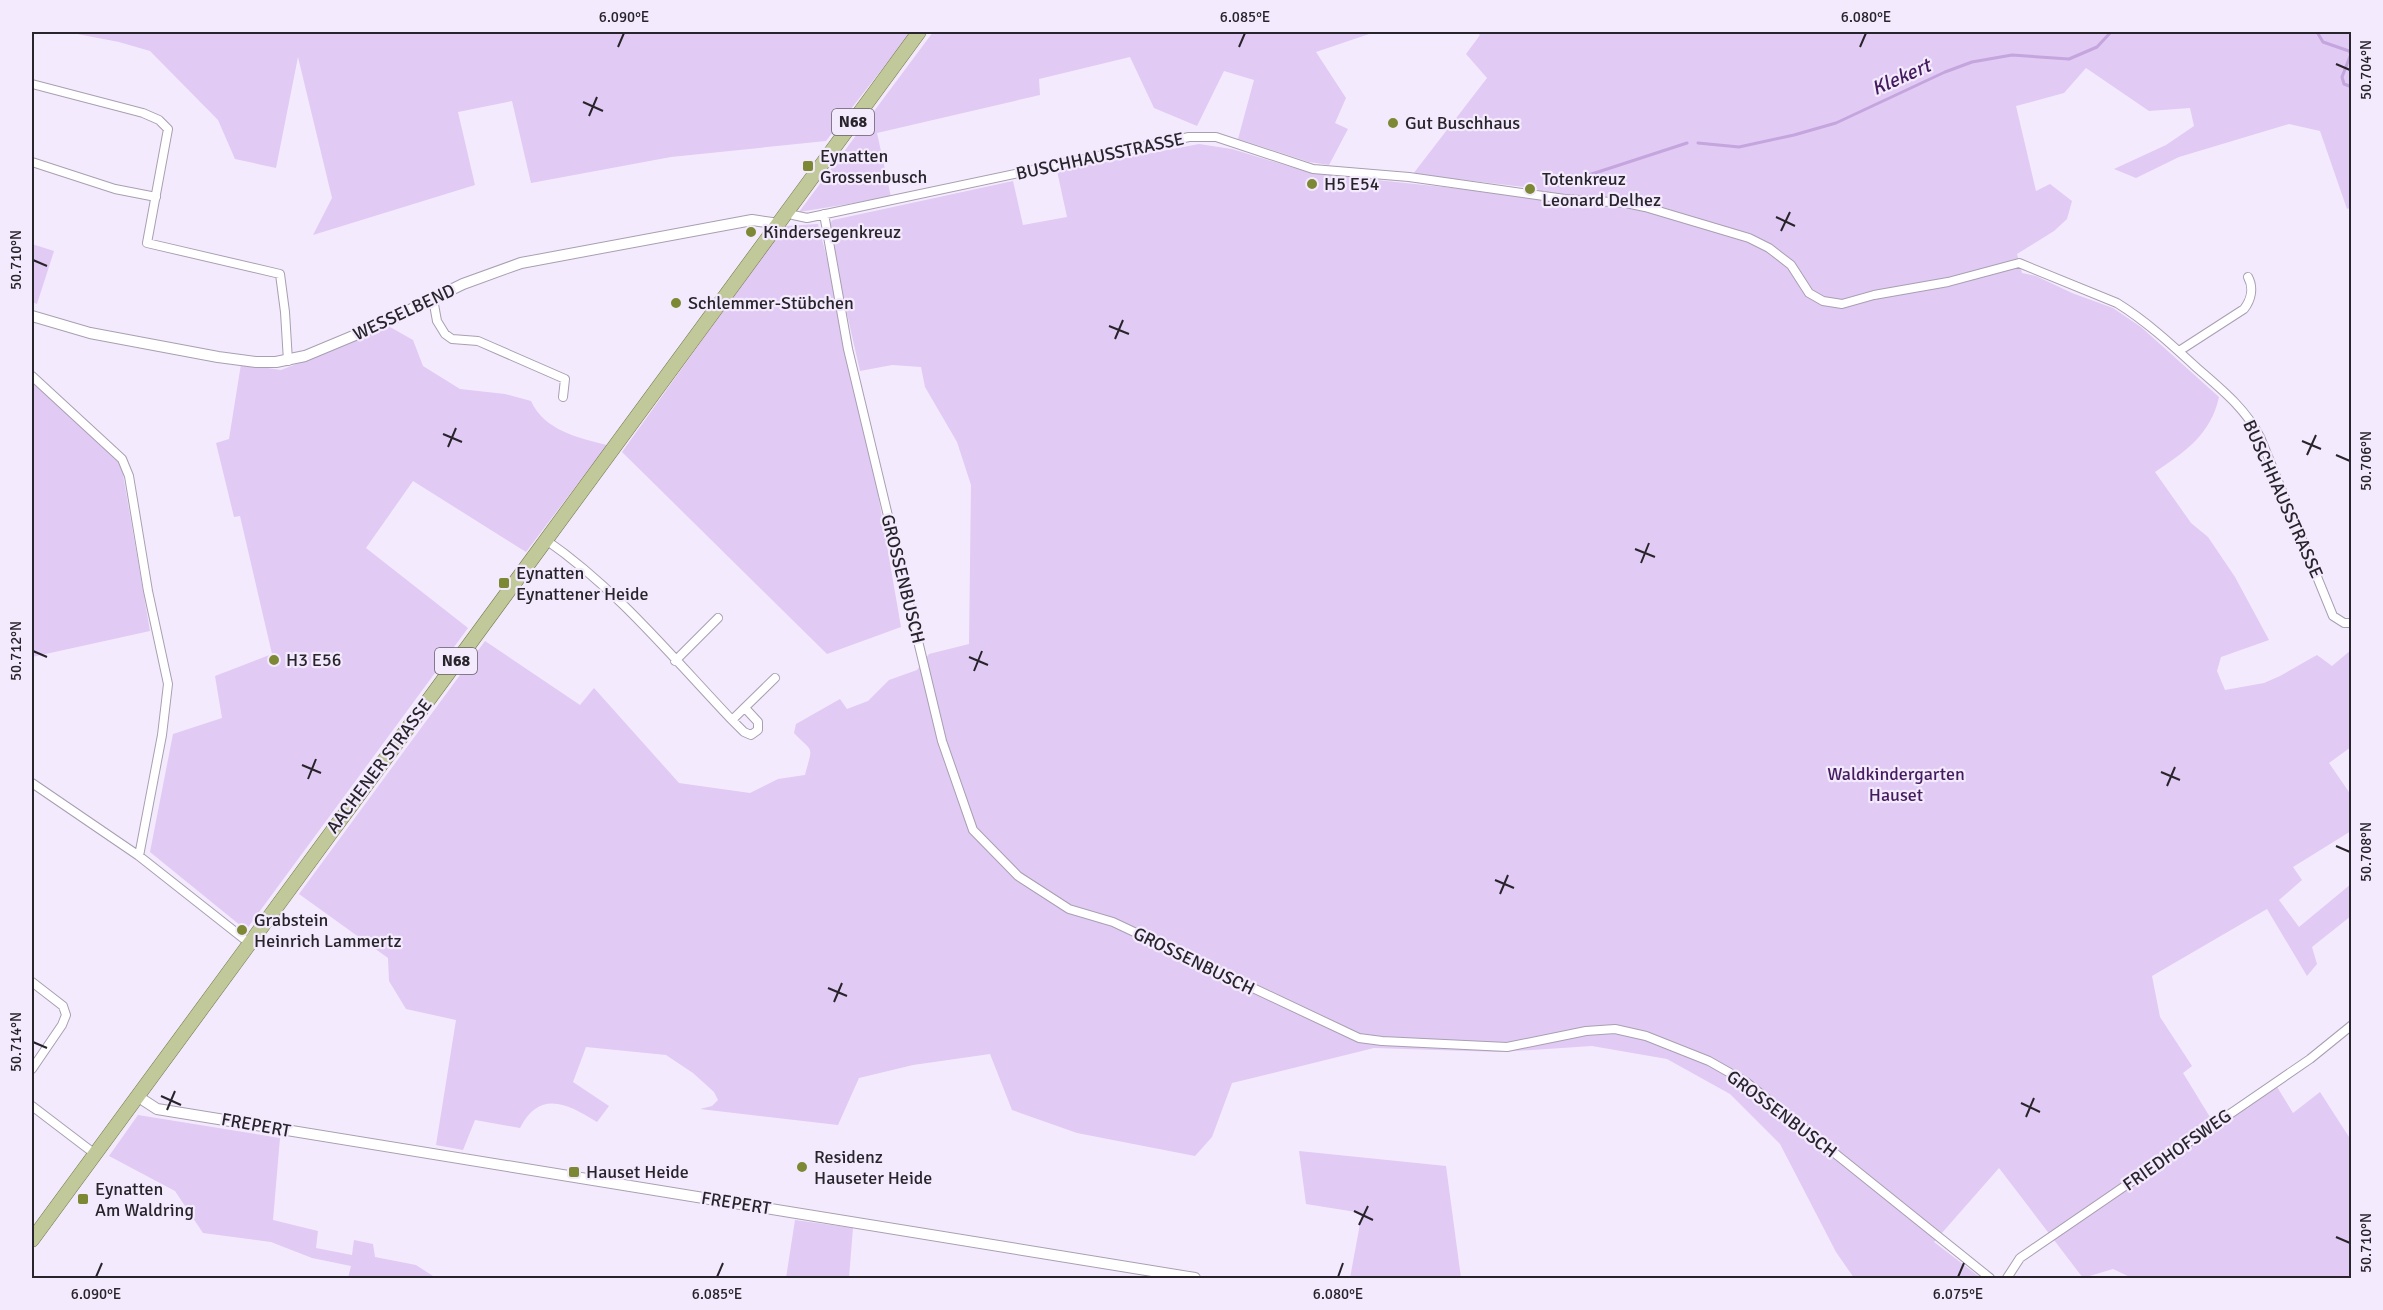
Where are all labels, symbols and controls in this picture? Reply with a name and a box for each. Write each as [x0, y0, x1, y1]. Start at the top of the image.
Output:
text: 6.090°E [599, 8, 649, 26]
text: 6.085°E [1220, 8, 1270, 26]
text: 6.080°E [1841, 8, 1891, 26]
text: 50.704°N [2357, 40, 2375, 100]
water label: Klekert [1868, 52, 1936, 101]
road number: N68 [832, 109, 874, 135]
place label: Gut Buschhaus [1405, 112, 1520, 134]
marker: Gut Buschhaus [1386, 116, 1400, 130]
street label: BUSCHHAUSSTRASSE [1014, 127, 1186, 185]
place label: Eynatten Grossenbusch [820, 145, 927, 188]
marker: Eynatten Grossenbusch [801, 159, 815, 173]
place label: Totenkreuz Leonard Delhez [1542, 168, 1661, 211]
place label: H5 E54 [1324, 173, 1380, 195]
marker: H5 E54 [1305, 177, 1319, 191]
marker: Totenkreuz Leonard Delhez [1523, 182, 1537, 196]
place label: Kindersegenkreuz [763, 221, 901, 243]
marker: Kindersegenkreuz [744, 225, 758, 239]
text: 50.710°N [7, 230, 25, 290]
street label: WESSELBEND [350, 279, 458, 345]
place label: Schlemmer-Stübchen [688, 292, 854, 314]
marker: Schlemmer-Stübchen [669, 296, 683, 310]
street label: BUSCHHAUSSTRASSE [2238, 416, 2328, 582]
text: 50.706°N [2357, 431, 2375, 491]
street label: GROSSENBUSCH [876, 512, 930, 646]
place label: Eynatten Eynattener Heide [516, 562, 649, 605]
marker: Eynatten Eynattener Heide [497, 576, 511, 590]
text: 50.712°N [7, 621, 25, 681]
road number: N68 [435, 648, 477, 674]
place label: H3 E56 [286, 649, 341, 671]
marker: H3 E56 [267, 653, 281, 667]
street label: AACHENER STRASSE [321, 694, 437, 838]
park label: Waldkindergarten Hauset [1827, 763, 1965, 806]
text: 50.708°N [2357, 822, 2375, 882]
place label: Grabstein Heinrich Lammertz [254, 909, 402, 952]
street label: GROSSENBUSCH [1130, 922, 1258, 1000]
marker: Grabstein Heinrich Lammertz [235, 923, 249, 937]
text: 50.714°N [7, 1012, 25, 1072]
street label: GROSSENBUSCH [1723, 1065, 1841, 1163]
street label: FRIEDHOFSWEG [2119, 1104, 2235, 1196]
street label: FREPERT [220, 1108, 293, 1142]
place label: Residenz Hauseter Heide [814, 1146, 932, 1189]
marker: Residenz Hauseter Heide [795, 1160, 809, 1174]
place label: Hauset Heide [586, 1161, 689, 1183]
marker: Hauset Heide [567, 1165, 581, 1179]
place label: Eynatten Am Waldring [95, 1178, 194, 1221]
street label: FREPERT [700, 1187, 773, 1219]
marker: Eynatten Am Waldring [76, 1192, 90, 1206]
text: 50.710°N [2357, 1213, 2375, 1273]
text: 6.090°E [71, 1285, 121, 1303]
text: 6.085°E [692, 1285, 742, 1303]
text: 6.080°E [1313, 1285, 1363, 1303]
text: 6.075°E [1933, 1285, 1983, 1303]

